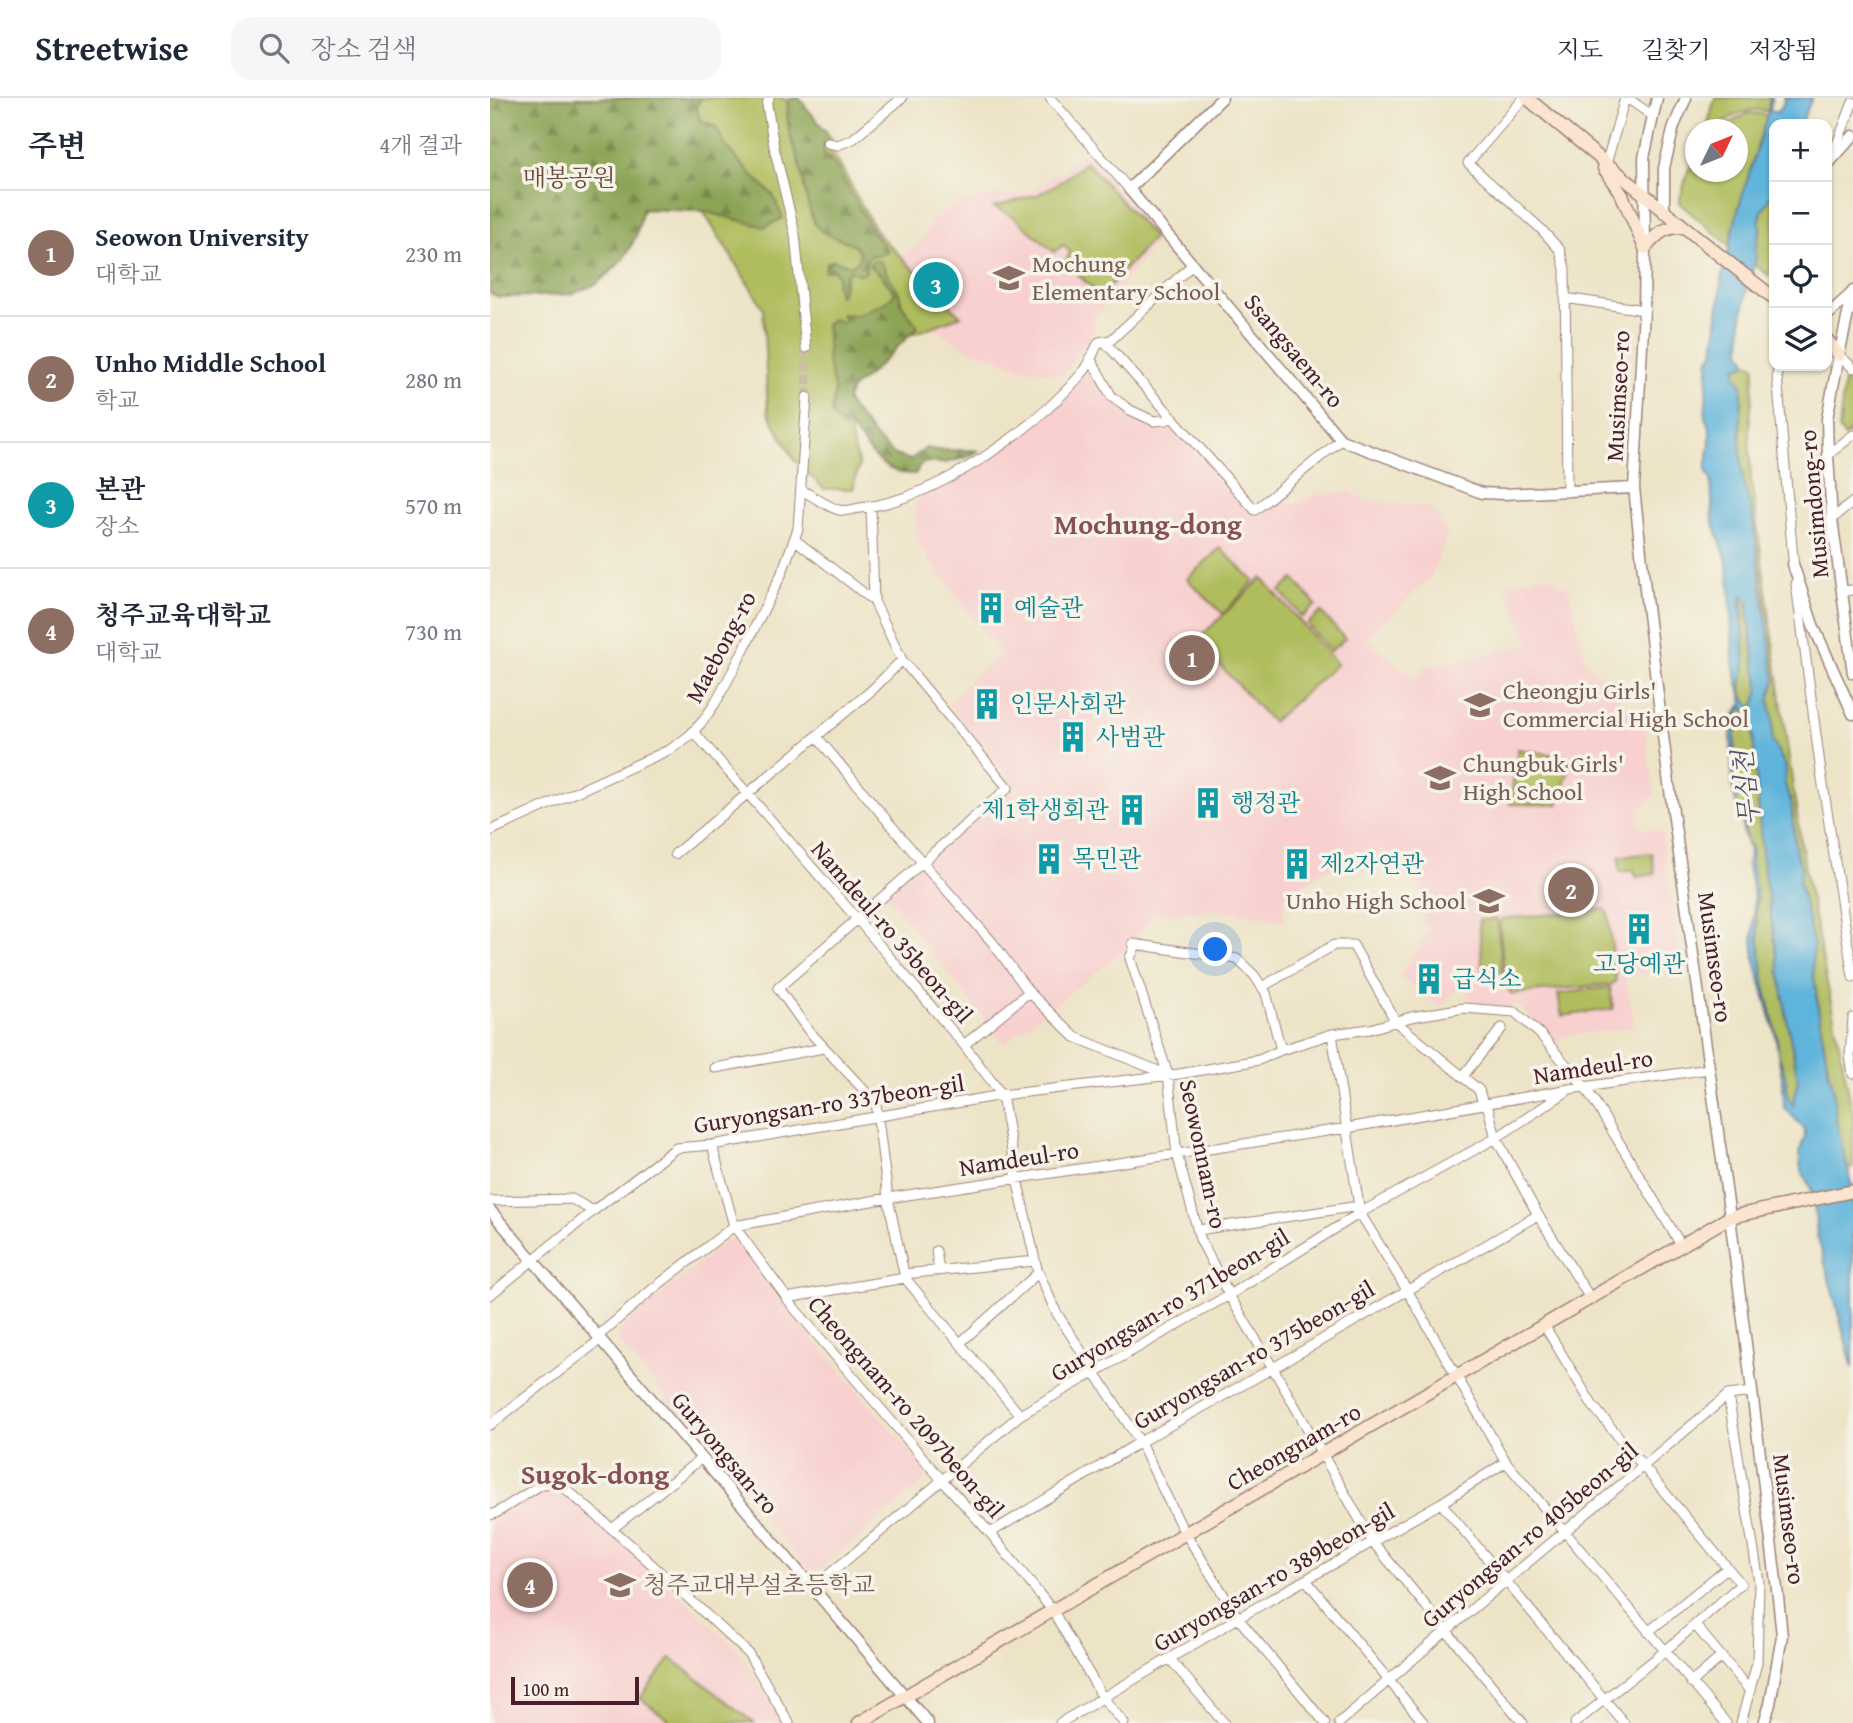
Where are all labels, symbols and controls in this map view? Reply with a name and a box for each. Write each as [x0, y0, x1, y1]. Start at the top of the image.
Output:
search box [231, 17, 721, 80]
text: Streetwise [35, 24, 189, 72]
icon: search [255, 29, 293, 67]
text: 장소 검색 [311, 29, 417, 68]
text: 지도 [1557, 32, 1603, 67]
text: 길찾기 [1641, 32, 1710, 67]
text: 저장됨 [1748, 32, 1818, 67]
north arrow [1685, 119, 1748, 182]
map controls [1769, 119, 1832, 371]
button: + [1769, 119, 1832, 182]
text: 주변 [28, 123, 86, 167]
text: 4개 결과 [379, 128, 462, 161]
park label: 매봉공원 [523, 160, 615, 195]
button: − [1769, 182, 1832, 245]
text: Seowon University [95, 217, 309, 256]
text: 1 [45, 237, 57, 270]
text: 230 m [405, 237, 462, 270]
button: locate [1769, 245, 1832, 308]
place label: Mochung Elementary School [1032, 246, 1220, 309]
text: 대학교 [95, 257, 162, 290]
pin: 3 [913, 259, 959, 311]
school or university icon: Mochung Elementary School [992, 261, 1026, 295]
street label: Ssangsaem-ro [1236, 286, 1353, 415]
button: layers [1769, 308, 1832, 371]
street label: Musimseo-ro [1597, 329, 1638, 463]
text: Unho Middle School [95, 343, 326, 382]
text: 2 [45, 363, 57, 396]
text: 280 m [405, 363, 462, 396]
text: 학교 [95, 383, 139, 416]
street label: Musimdong-ro [1790, 428, 1837, 580]
text: 본관 [95, 469, 145, 508]
text: 3 [45, 489, 57, 522]
text: 570 m [405, 489, 462, 522]
district label: Mochung-dong [1054, 503, 1242, 544]
text: 장소 [95, 509, 139, 542]
street label: Maebong-ro [676, 585, 765, 709]
place label: 예술관 [1014, 590, 1084, 625]
building icon: 예술관 [974, 591, 1008, 625]
text: 청주교육대학교 [95, 595, 271, 634]
text: 4 [45, 615, 57, 648]
text: 730 m [405, 615, 462, 648]
pin: 1 [1169, 632, 1215, 684]
text: 대학교 [95, 635, 162, 668]
place label: Cheongju Girls' Commercial High School [1503, 673, 1749, 736]
place label: 인문사회관 [1010, 686, 1126, 721]
building icon: 인문사회관 [970, 687, 1004, 721]
school or university icon: Cheongju Girls' Commercial High School [1463, 688, 1497, 722]
place label: 사범관 [1096, 719, 1166, 754]
building icon: 사범관 [1056, 720, 1090, 754]
place label: Chungbuk Girls' High School [1463, 746, 1624, 809]
water label: 무심천 [1722, 747, 1769, 828]
school or university icon: Chungbuk Girls' High School [1423, 761, 1457, 795]
place label: 행정관 [1231, 785, 1301, 820]
building icon: 행정관 [1191, 786, 1225, 820]
place label: 제1학생회관 [982, 792, 1109, 827]
building icon: 제1학생회관 [1115, 793, 1149, 827]
street label: Namdeul-ro 35beon-gil [803, 833, 982, 1031]
place label: 목민관 [1072, 841, 1142, 876]
building icon: 목민관 [1032, 842, 1066, 876]
place label: 제2자연관 [1320, 846, 1424, 881]
building icon: 제2자연관 [1280, 847, 1314, 881]
pin: 2 [1548, 864, 1594, 916]
place label: Unho High School [1286, 883, 1466, 918]
school or university icon: Unho High School [1472, 884, 1506, 918]
street label: Musimseo-ro [1689, 889, 1742, 1025]
building icon: 고당예관 [1622, 912, 1656, 946]
your location [1198, 932, 1232, 966]
place label: 고당예관 [1593, 946, 1685, 981]
place label: 급식소 [1452, 961, 1522, 996]
building icon: 급식소 [1412, 962, 1446, 996]
street label: Namdeul-ro [1531, 1040, 1655, 1093]
street label: Guryongsan-ro 337beon-gil [691, 1065, 967, 1142]
street label: Seowonnam-ro [1171, 1076, 1236, 1232]
street label: Namdeul-ro [957, 1132, 1081, 1185]
street label: Guryongsan-ro 371beon-gil [1043, 1219, 1296, 1390]
street label: Guryongsan-ro 375beon-gil [1127, 1271, 1381, 1438]
street label: Cheongnam-ro 2097beon-gil [800, 1288, 1013, 1526]
street label: Guryongsan-ro [664, 1384, 787, 1522]
street label: Cheongnam-ro [1220, 1394, 1367, 1499]
street label: Guryongsan-ro 405beon-gil [1414, 1433, 1646, 1636]
street label: Musimseo-ro [1764, 1452, 1815, 1586]
district label: Sugok-dong [521, 1453, 670, 1494]
street label: Guryongsan-ro 389beon-gil [1147, 1493, 1401, 1660]
pin: 4 [507, 1559, 553, 1611]
place label: 청주교대부설초등학교 [643, 1567, 875, 1602]
school or university icon: 청주교대부설초등학교 [603, 1568, 637, 1602]
scale bar [511, 1674, 639, 1706]
text: 100 m [522, 1675, 569, 1703]

